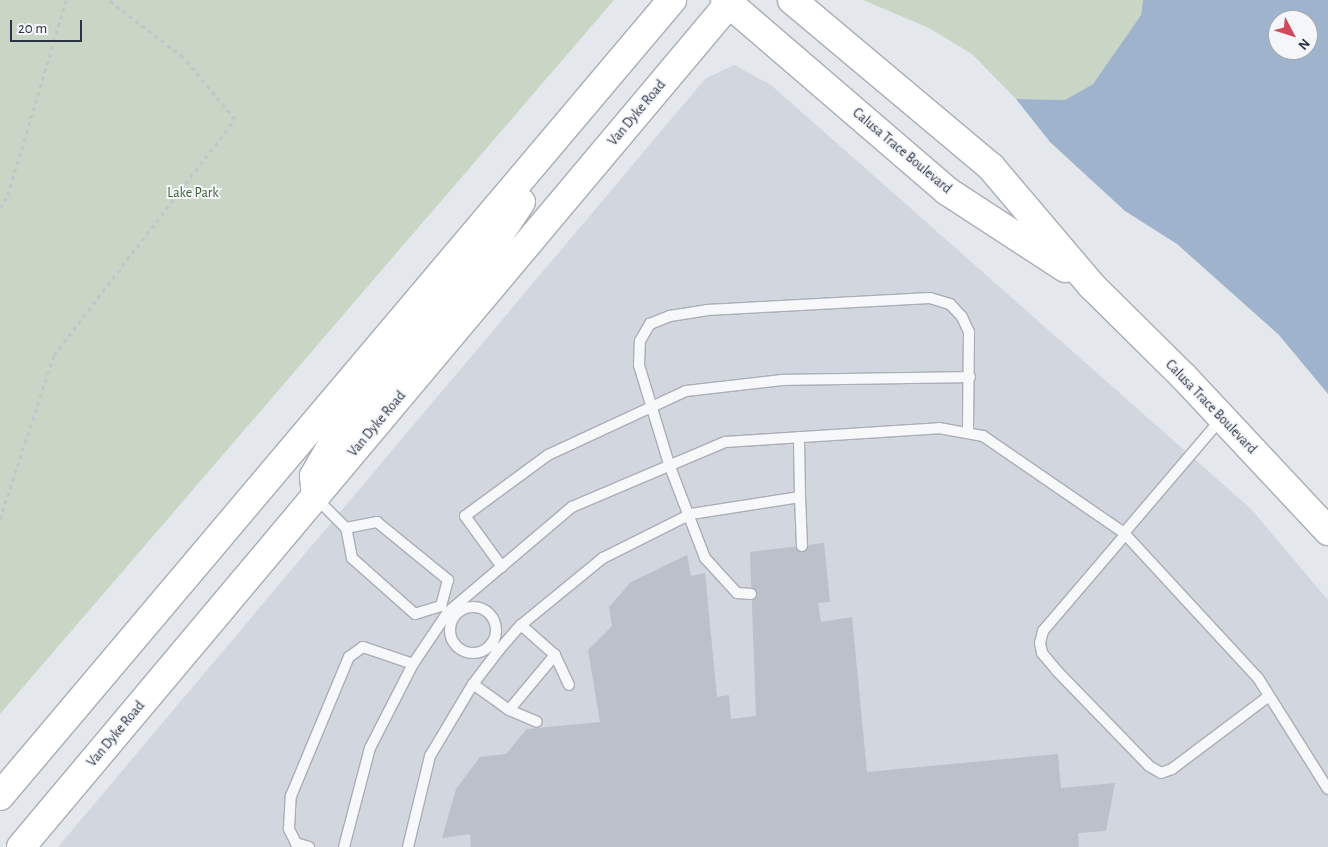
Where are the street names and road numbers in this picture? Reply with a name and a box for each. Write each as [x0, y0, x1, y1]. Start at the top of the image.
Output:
street label: Van Dyke Road [605, 77, 669, 149]
street label: Calusa Trace Boulevard [849, 105, 955, 197]
street label: Calusa Trace Boulevard [1162, 356, 1260, 458]
street label: Van Dyke Road [345, 388, 409, 460]
street label: Van Dyke Road [84, 698, 148, 770]

